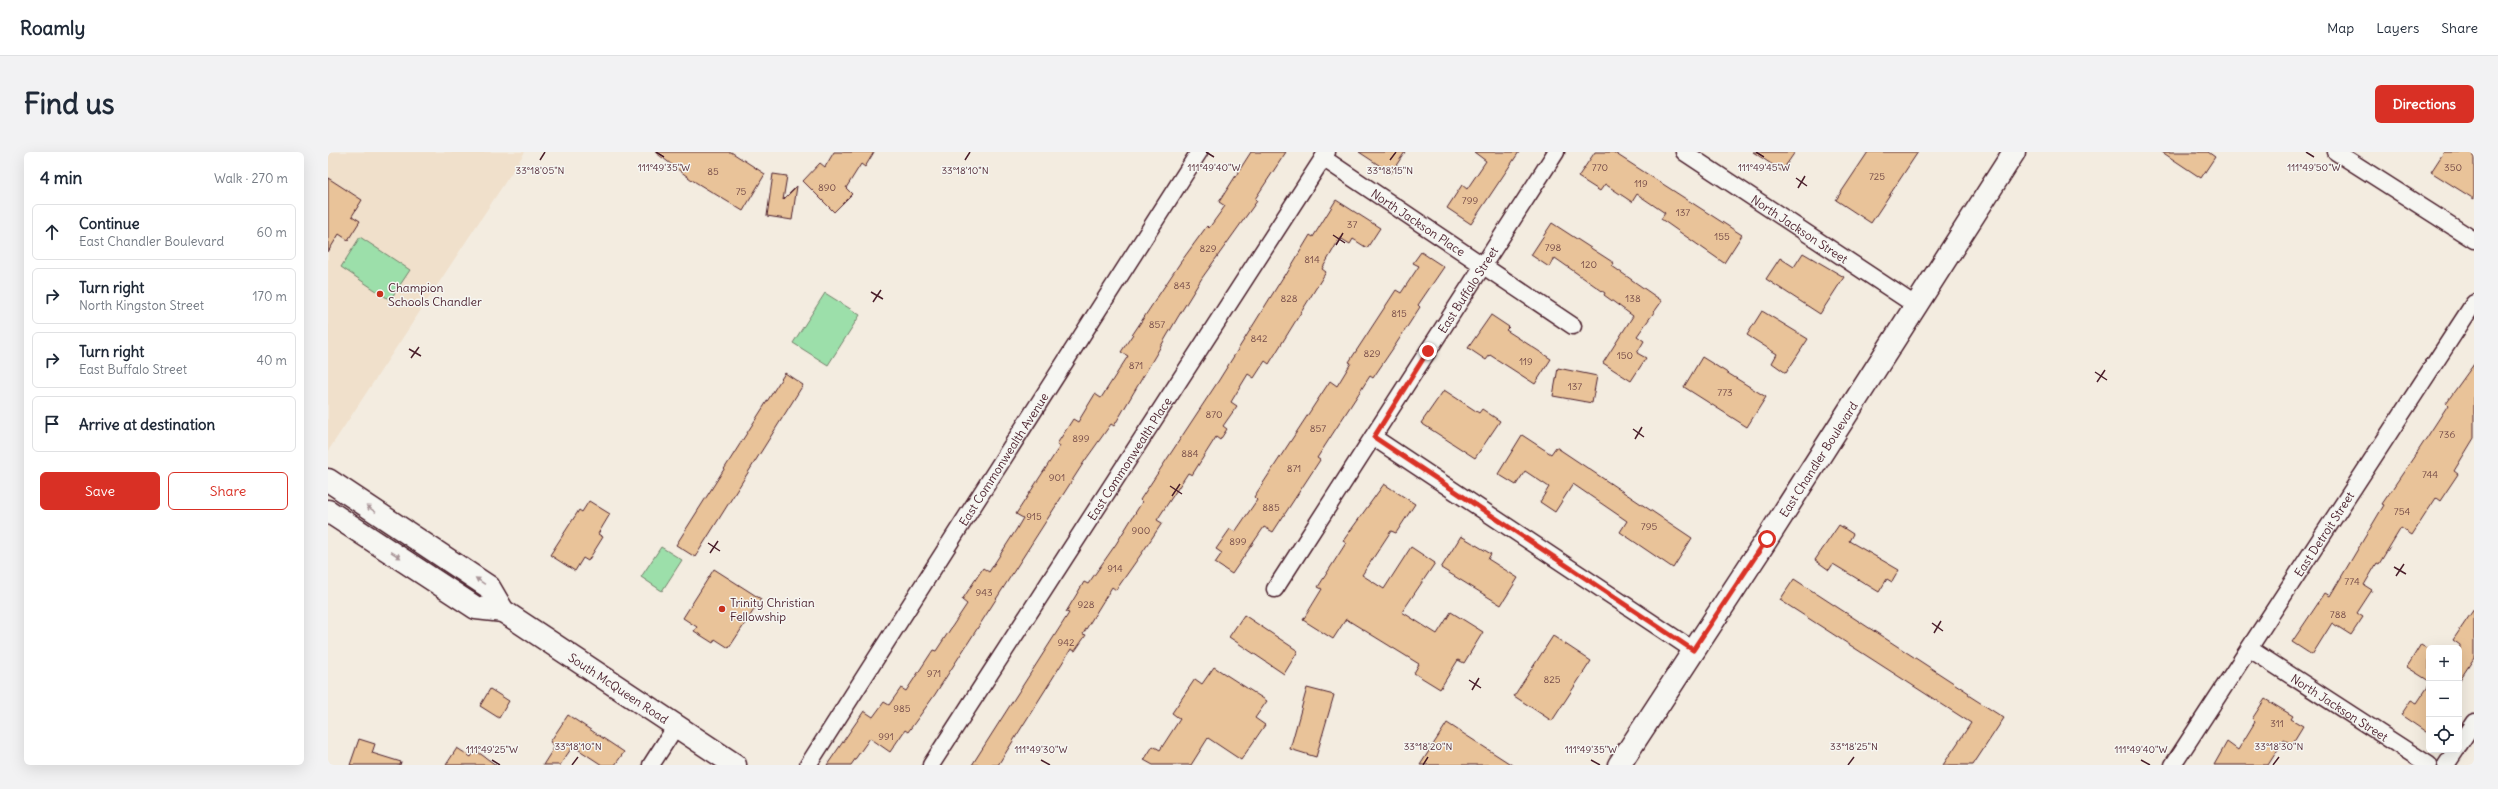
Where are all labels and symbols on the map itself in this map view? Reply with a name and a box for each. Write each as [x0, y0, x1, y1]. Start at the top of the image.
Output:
text: 111°49'35"W [638, 161, 690, 174]
text: 111°49'40"W [1187, 161, 1241, 174]
house number: 770 [1592, 161, 1608, 174]
text: 111°49'45"W [1738, 161, 1790, 174]
text: 111°49'50"W [2287, 161, 2341, 174]
house number: 350 [2444, 161, 2462, 174]
text: 33°18'05"N [516, 164, 565, 177]
text: 33°18'10"N [941, 164, 989, 177]
text: 33°18'15"N [1367, 164, 1413, 177]
house number: 85 [707, 165, 719, 178]
house number: 725 [1869, 170, 1885, 183]
house number: 119 [1634, 177, 1648, 190]
house number: 890 [818, 181, 836, 194]
house number: 75 [736, 185, 747, 198]
street label: North Jackson Place [1369, 185, 1468, 259]
street label: North Jackson Street [1749, 191, 1851, 266]
house number: 799 [1462, 194, 1478, 207]
house number: 137 [1676, 206, 1690, 219]
house number: 37 [1347, 218, 1357, 231]
house number: 155 [1714, 230, 1730, 243]
house number: 798 [1545, 241, 1561, 254]
house number: 829 [1200, 242, 1217, 255]
street label: East Buffalo Street [1434, 243, 1501, 336]
house number: 814 [1304, 253, 1320, 266]
house number: 120 [1581, 258, 1597, 271]
house number: 843 [1173, 279, 1191, 292]
place label: Champion Schools Chandler [388, 280, 482, 309]
marker: Champion Schools Chandler [375, 289, 385, 299]
house number: 828 [1281, 292, 1298, 305]
house number: 138 [1625, 292, 1641, 305]
house number: 815 [1391, 307, 1407, 320]
house number: 857 [1149, 318, 1165, 331]
house number: 842 [1250, 332, 1268, 345]
route end [1419, 342, 1437, 360]
house number: 829 [1364, 347, 1381, 360]
house number: 150 [1617, 349, 1633, 362]
house number: 119 [1519, 355, 1533, 368]
house number: 871 [1129, 359, 1143, 372]
house number: 137 [1568, 380, 1582, 393]
house number: 773 [1717, 386, 1733, 399]
street label: East Commonwealth Avenue [955, 390, 1051, 528]
street label: East Commonwealth Place [1084, 394, 1174, 523]
street label: East Chandler Boulevard [1776, 399, 1860, 520]
house number: 870 [1205, 408, 1223, 421]
house number: 857 [1310, 422, 1326, 435]
house number: 736 [2439, 428, 2455, 441]
house number: 899 [1072, 432, 1090, 445]
house number: 884 [1181, 447, 1199, 460]
house number: 871 [1287, 462, 1301, 475]
house number: 744 [2422, 468, 2438, 481]
house number: 901 [1049, 471, 1065, 484]
street label: East Detroit Street [2291, 488, 2357, 579]
house number: 885 [1262, 501, 1280, 514]
one-way arrow [366, 505, 377, 513]
house number: 754 [2394, 505, 2410, 518]
house number: 915 [1026, 510, 1042, 523]
house number: 795 [1641, 520, 1657, 533]
house number: 900 [1132, 524, 1150, 537]
route start [1758, 530, 1776, 548]
house number: 899 [1229, 535, 1247, 548]
one-way arrow [390, 552, 401, 559]
house number: 914 [1107, 562, 1123, 575]
house number: 774 [2344, 575, 2360, 588]
one-way arrow [474, 577, 486, 584]
house number: 943 [975, 586, 993, 599]
place label: Trinity Christian Fellowship [730, 595, 815, 624]
house number: 928 [1078, 598, 1095, 611]
marker: Trinity Christian Fellowship [717, 604, 727, 614]
house number: 788 [2330, 608, 2346, 621]
house number: 942 [1057, 636, 1075, 649]
street label: South McQueen Road [566, 649, 672, 726]
house number: 971 [927, 667, 941, 680]
street label: North Jackson Street [2288, 670, 2391, 744]
house number: 825 [1544, 673, 1561, 686]
house number: 985 [893, 702, 911, 715]
house number: 311 [2270, 717, 2284, 730]
house number: 991 [878, 730, 894, 743]
text: 33°18'10"N [554, 740, 602, 753]
text: 33°18'20"N [1404, 740, 1452, 753]
text: 33°18'25"N [1830, 740, 1878, 753]
text: 33°18'30"N [2255, 740, 2303, 753]
text: 111°49'25"W [466, 743, 518, 756]
text: 111°49'30"W [1014, 743, 1068, 756]
text: 111°49'35"W [1565, 743, 1617, 756]
text: 111°49'40"W [2114, 743, 2168, 756]

